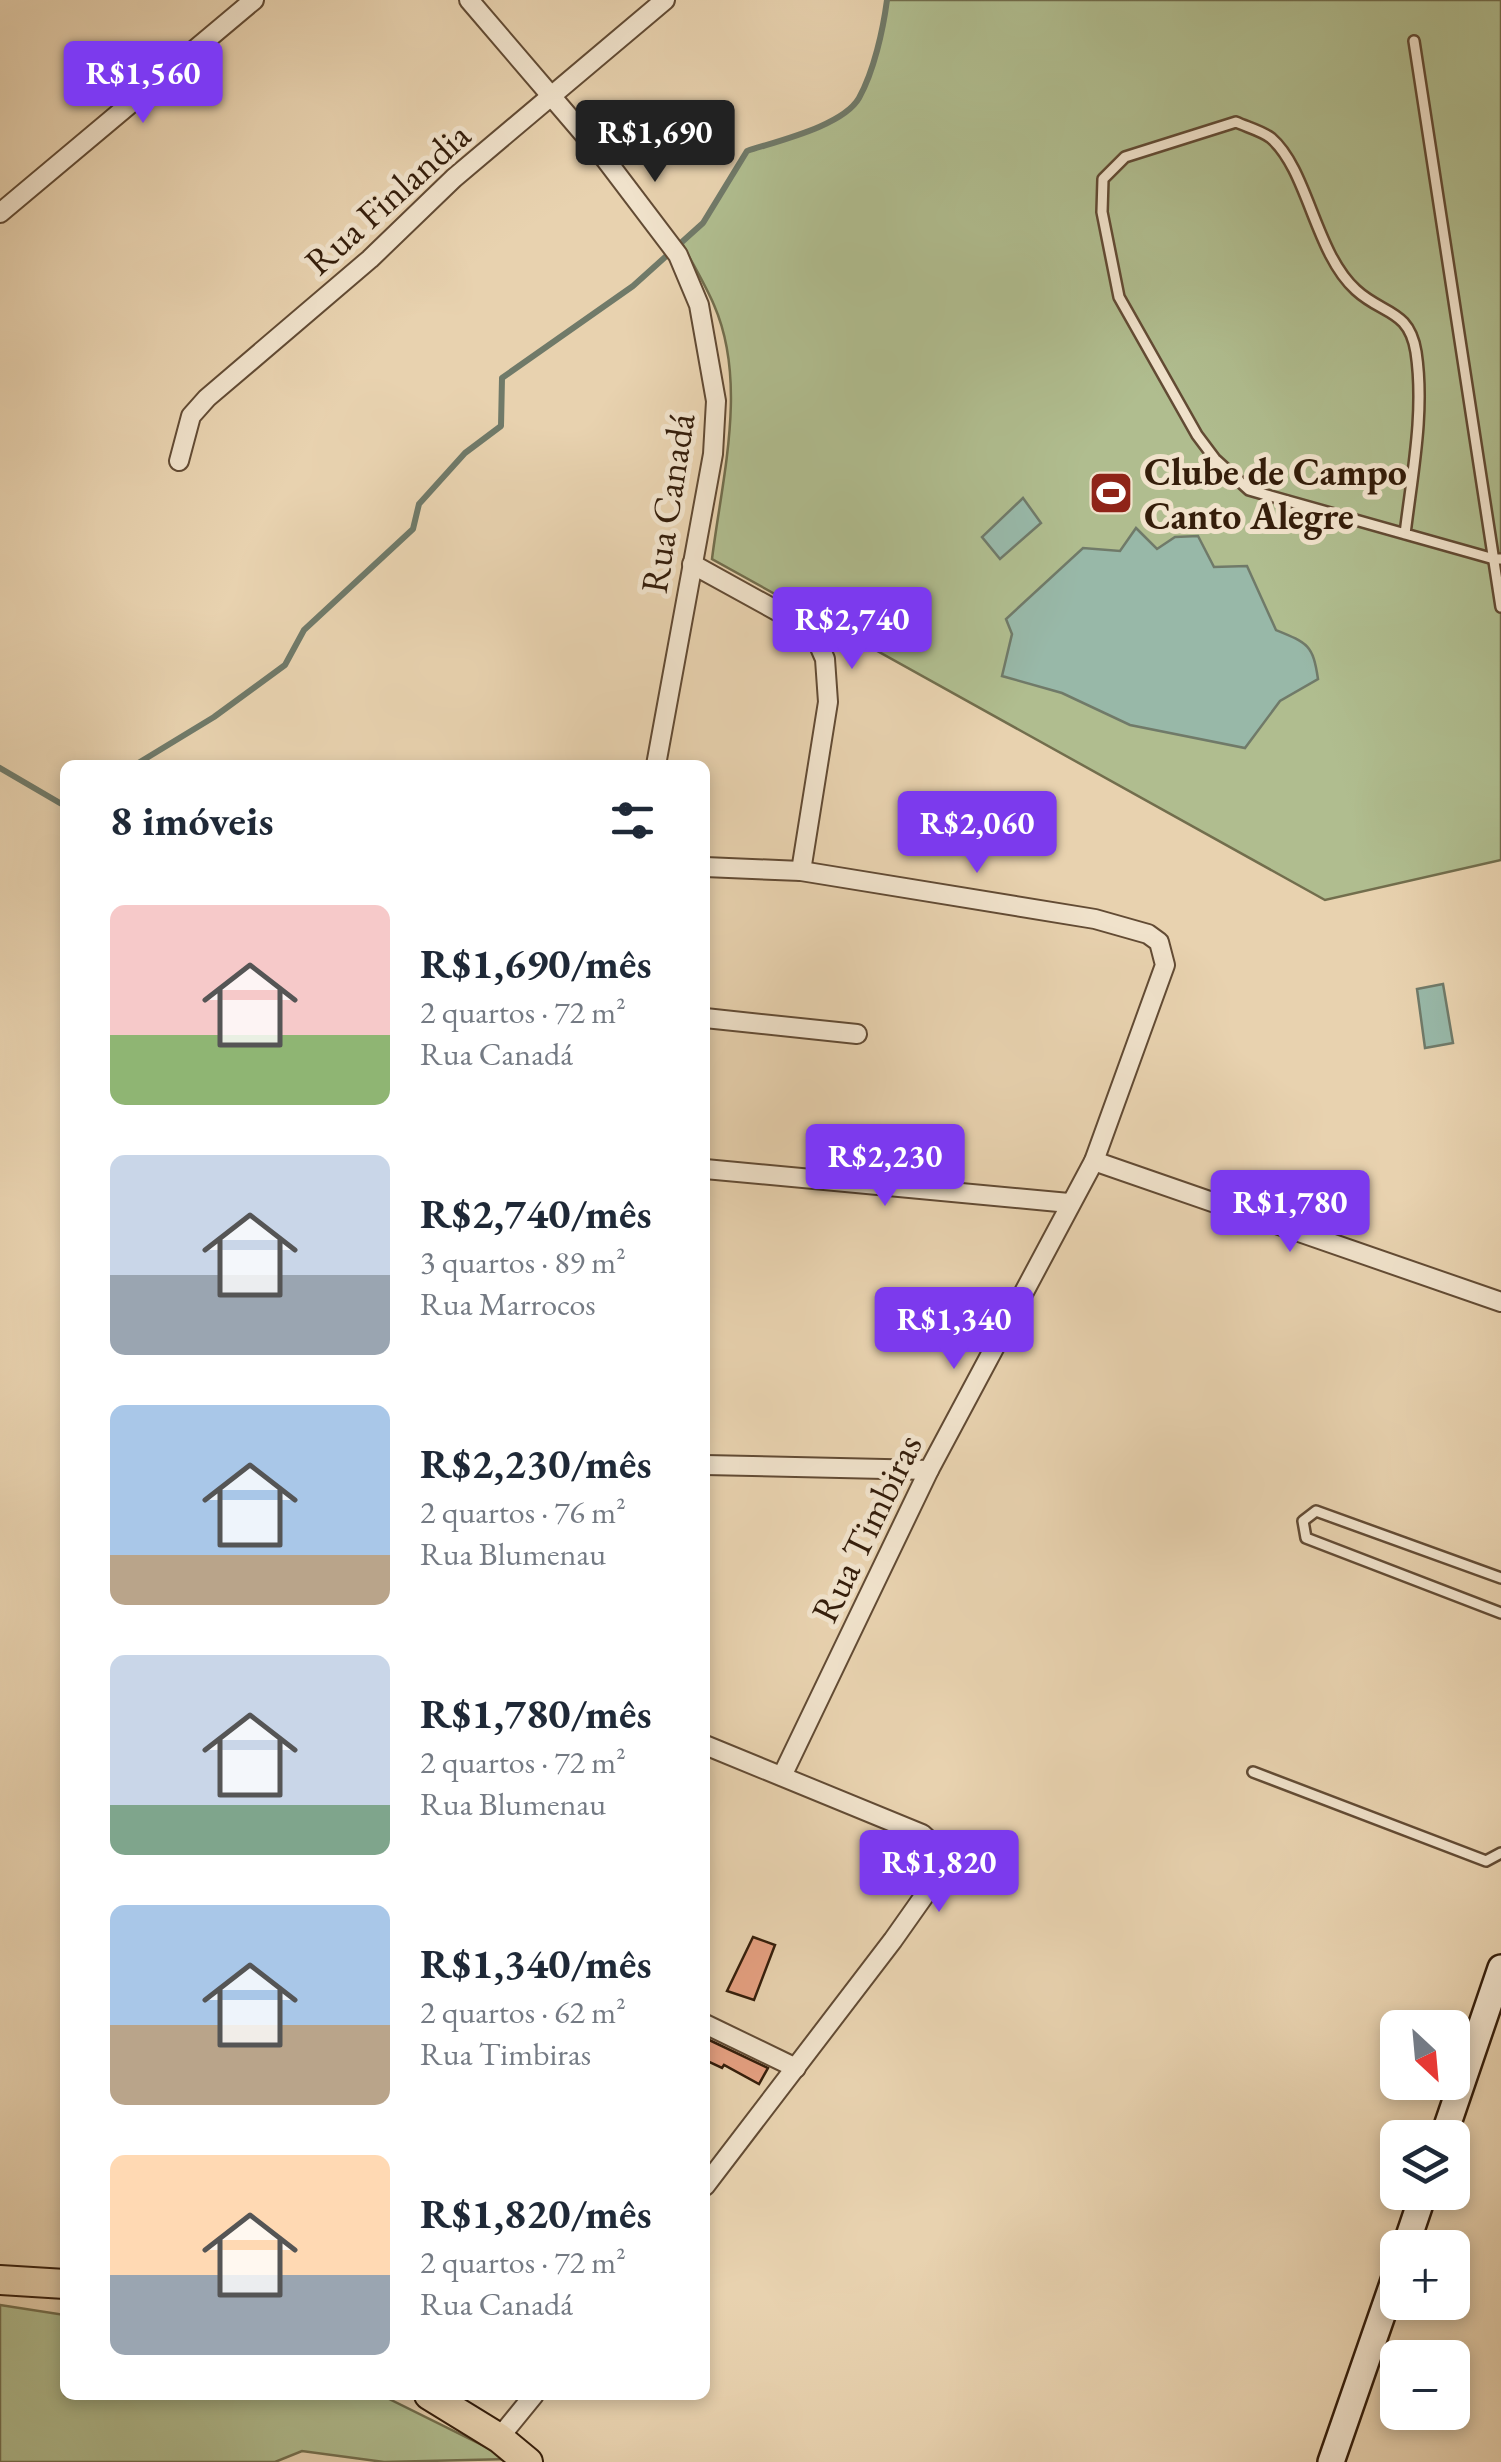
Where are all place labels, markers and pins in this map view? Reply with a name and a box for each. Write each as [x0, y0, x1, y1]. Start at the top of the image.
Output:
pin: R$1,560 [51, 41, 235, 126]
pin: R$1,690 [563, 100, 747, 185]
place label: Clube de Campo Canto Alegre [1144, 447, 1407, 540]
sports icon: Clube de Campo Canto Alegre [1088, 470, 1134, 516]
pin: R$2,740 [760, 587, 944, 672]
pin: R$2,060 [885, 791, 1069, 876]
pin: R$2,230 [793, 1124, 977, 1209]
pin: R$1,780 [1198, 1170, 1382, 1255]
pin: R$1,340 [862, 1287, 1046, 1372]
pin: R$1,820 [847, 1830, 1031, 1915]

